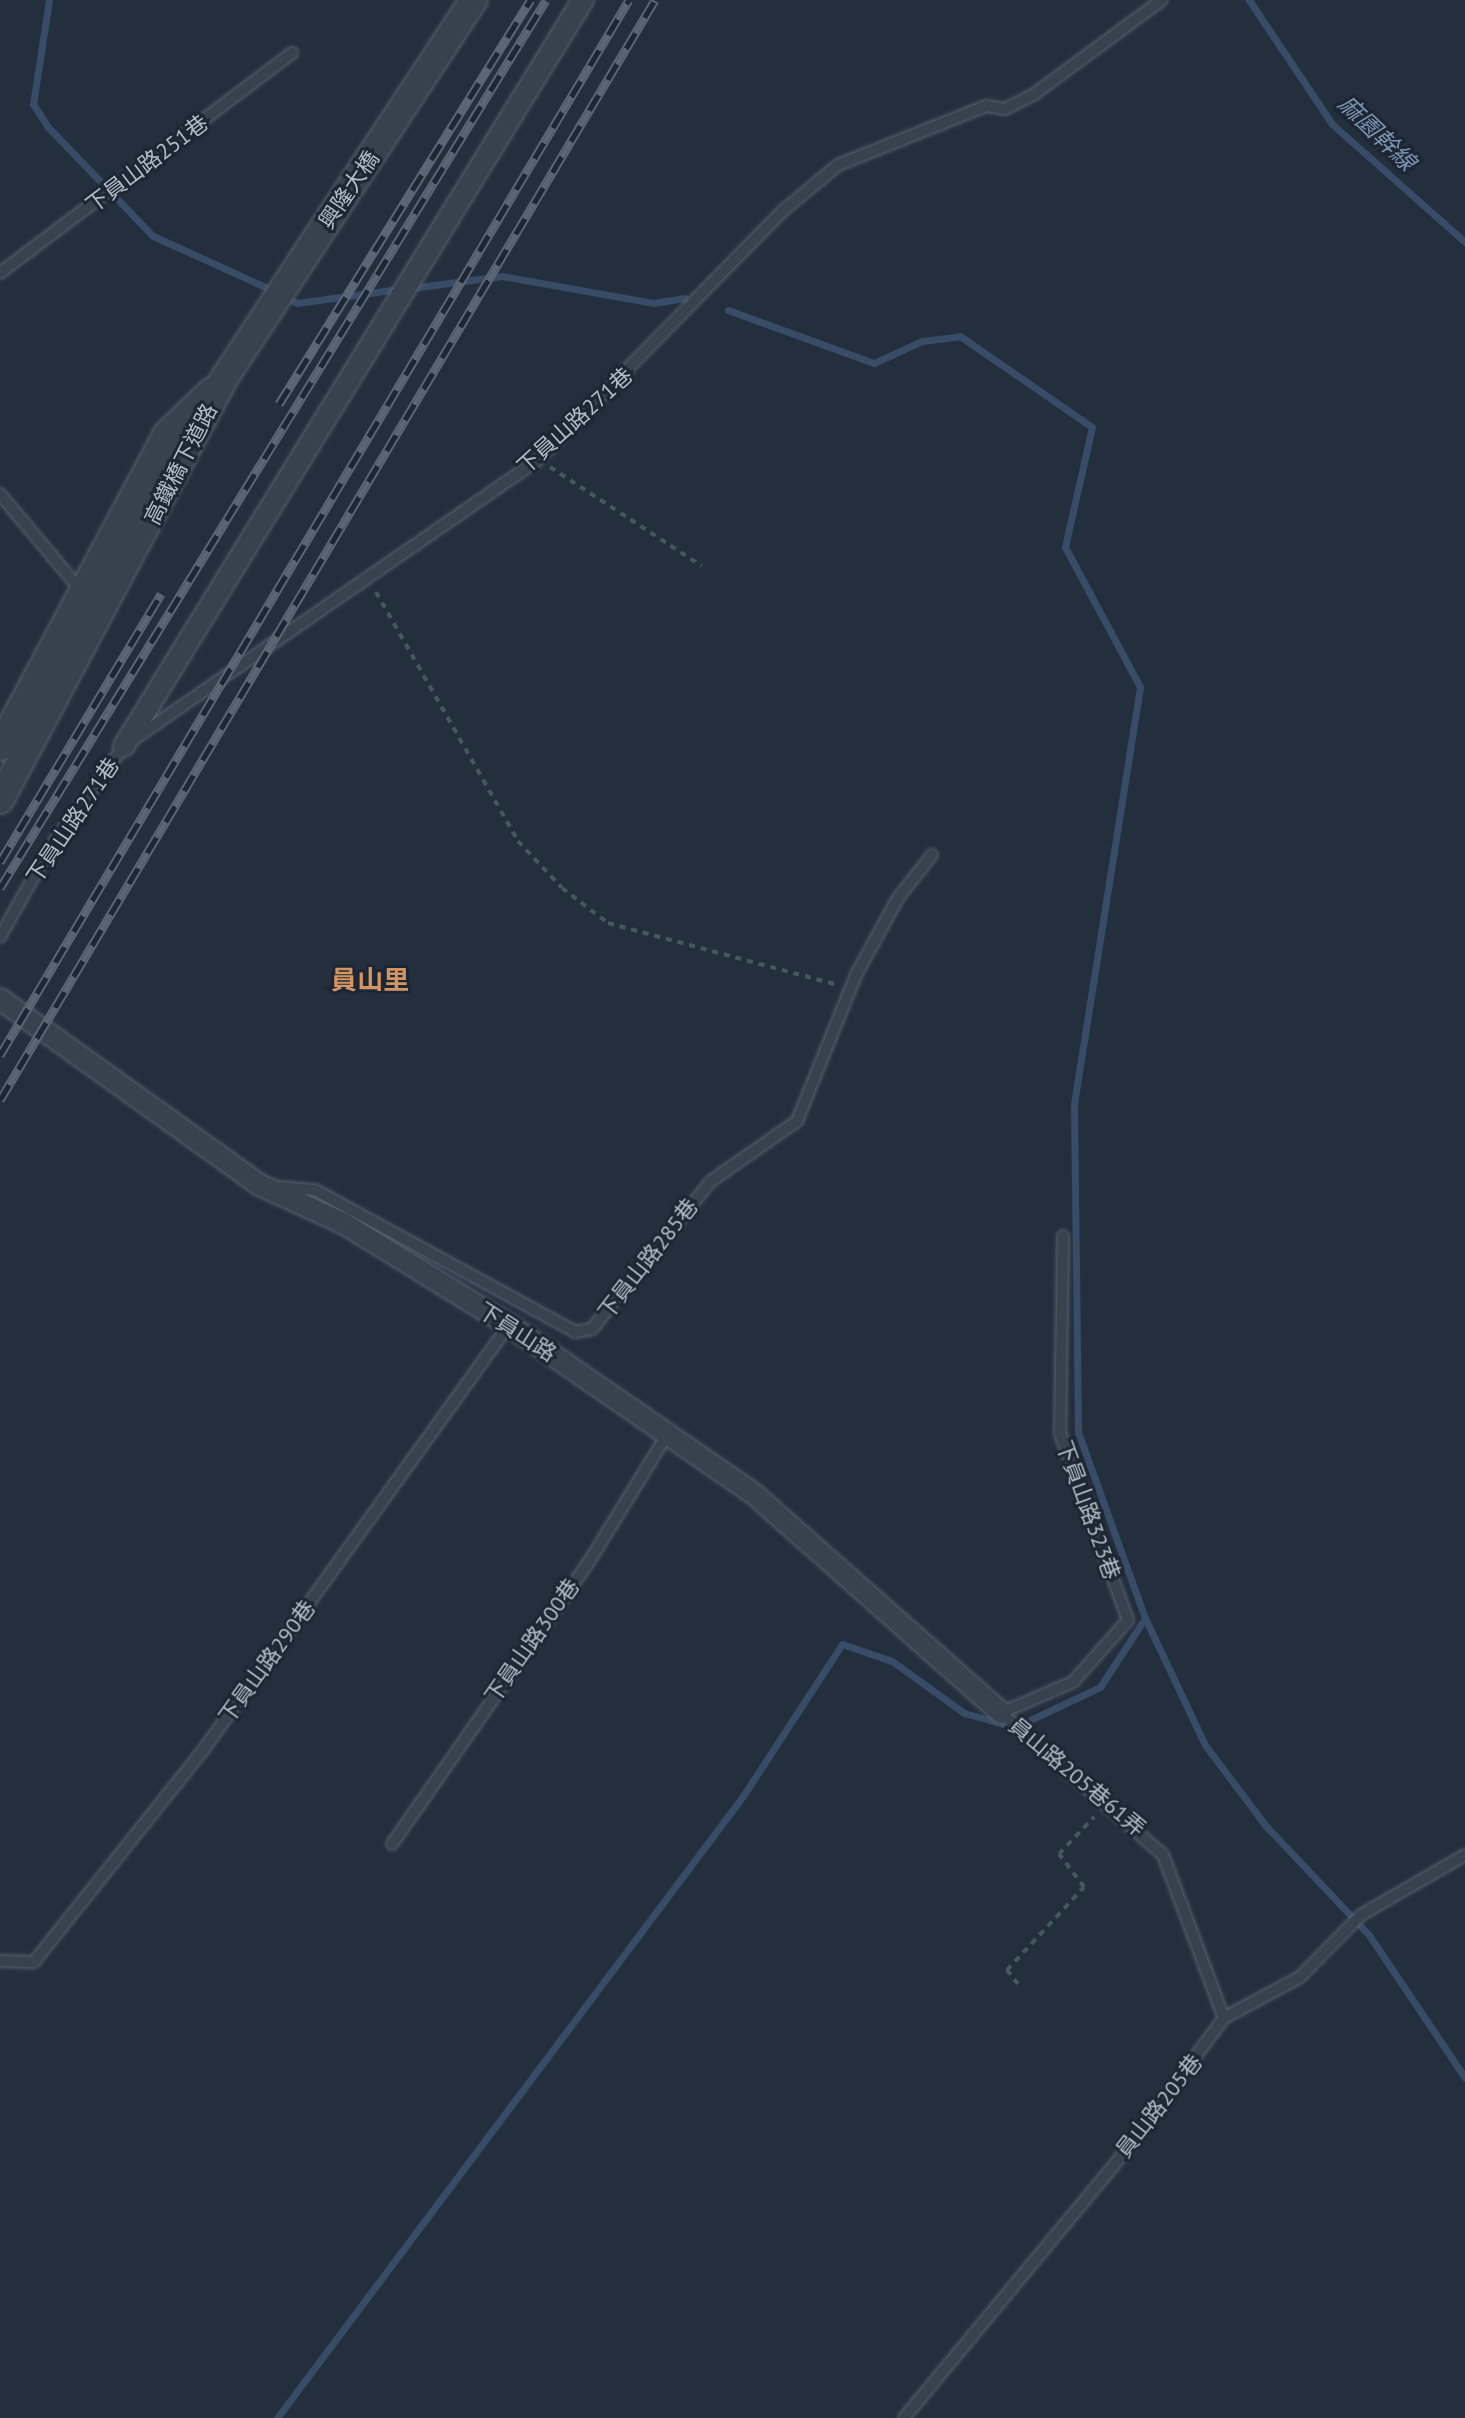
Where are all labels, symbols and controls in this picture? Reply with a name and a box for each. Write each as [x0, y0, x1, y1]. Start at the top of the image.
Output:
water label: 麻園幹線 [1332, 89, 1422, 177]
street label: 下員山路251巷 [81, 110, 213, 218]
street label: 興隆大橋 [313, 146, 385, 234]
street label: 下員山路271巷 [512, 362, 638, 480]
street label: 高鐵橋下道路 [139, 399, 223, 529]
street label: 下員山路271巷 [21, 753, 125, 889]
district label: 員山里 [331, 964, 409, 996]
street label: 下員山路285巷 [593, 1193, 703, 1325]
street label: 下員山路 [473, 1297, 561, 1367]
street label: 下員山路323巷 [1051, 1437, 1125, 1583]
street label: 下員山路300巷 [479, 1574, 585, 1708]
street label: 下員山路290巷 [213, 1595, 321, 1729]
street label: 員山路205巷61弄 [1003, 1712, 1151, 1842]
street label: 員山路205巷 [1110, 2049, 1208, 2163]

